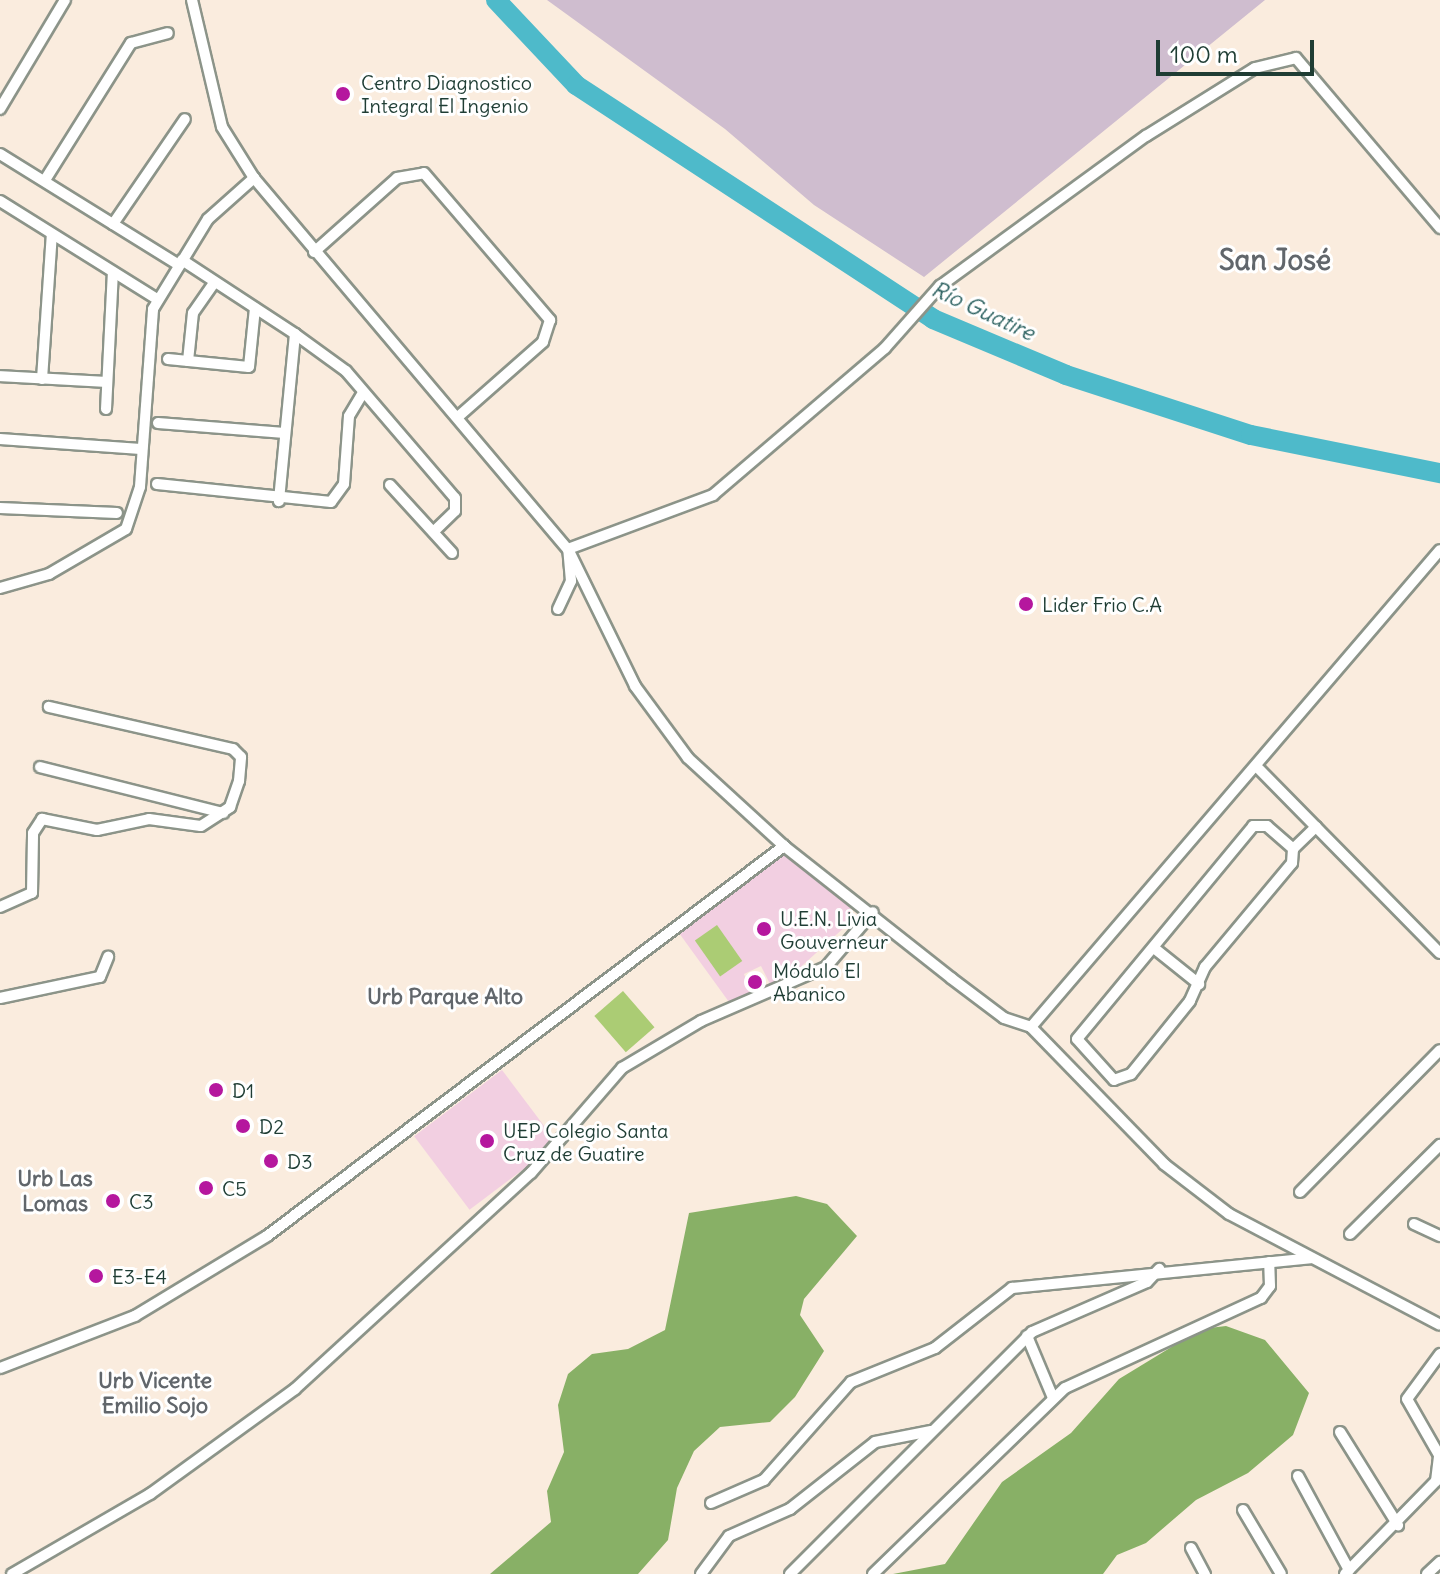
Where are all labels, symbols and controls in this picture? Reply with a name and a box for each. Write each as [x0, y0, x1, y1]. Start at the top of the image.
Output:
scale bar [1160, 24, 1318, 74]
text: 100 m [1170, 39, 1238, 69]
place label: Centro Diagnostico Integral El Ingenio [361, 70, 532, 117]
marker: Centro Diagnostico Integral El Ingenio [332, 83, 354, 105]
district label: San José [1219, 243, 1331, 277]
water label: Río Guatire [927, 276, 1039, 346]
place label: Lider Frio C.A [1042, 592, 1162, 616]
marker: Lider Frio C.A [1017, 595, 1035, 613]
place label: U.E.N. Livia Gouverneur [780, 906, 888, 953]
marker: U.E.N. Livia Gouverneur [755, 920, 773, 938]
place label: Módulo El Abanico [773, 958, 860, 1005]
marker: Módulo El Abanico [744, 971, 766, 993]
district label: Urb Parque Alto [367, 984, 523, 1010]
place label: D1 [232, 1078, 254, 1102]
marker: D1 [207, 1081, 225, 1099]
place label: D2 [259, 1114, 284, 1138]
marker: D2 [234, 1117, 252, 1135]
place label: UEP Colegio Santa Cruz de Guatire [503, 1118, 668, 1165]
marker: UEP Colegio Santa Cruz de Guatire [478, 1132, 496, 1150]
place label: D3 [287, 1149, 313, 1173]
marker: D3 [262, 1152, 280, 1170]
district label: Urb Las Lomas [17, 1165, 93, 1216]
place label: C5 [222, 1176, 247, 1200]
marker: C5 [197, 1179, 215, 1197]
place label: C3 [129, 1189, 154, 1213]
marker: C3 [104, 1192, 122, 1210]
place label: E3-E4 [112, 1264, 167, 1288]
marker: E3-E4 [87, 1267, 105, 1285]
district label: Urb Vicente Emilio Sojo [98, 1367, 212, 1418]

